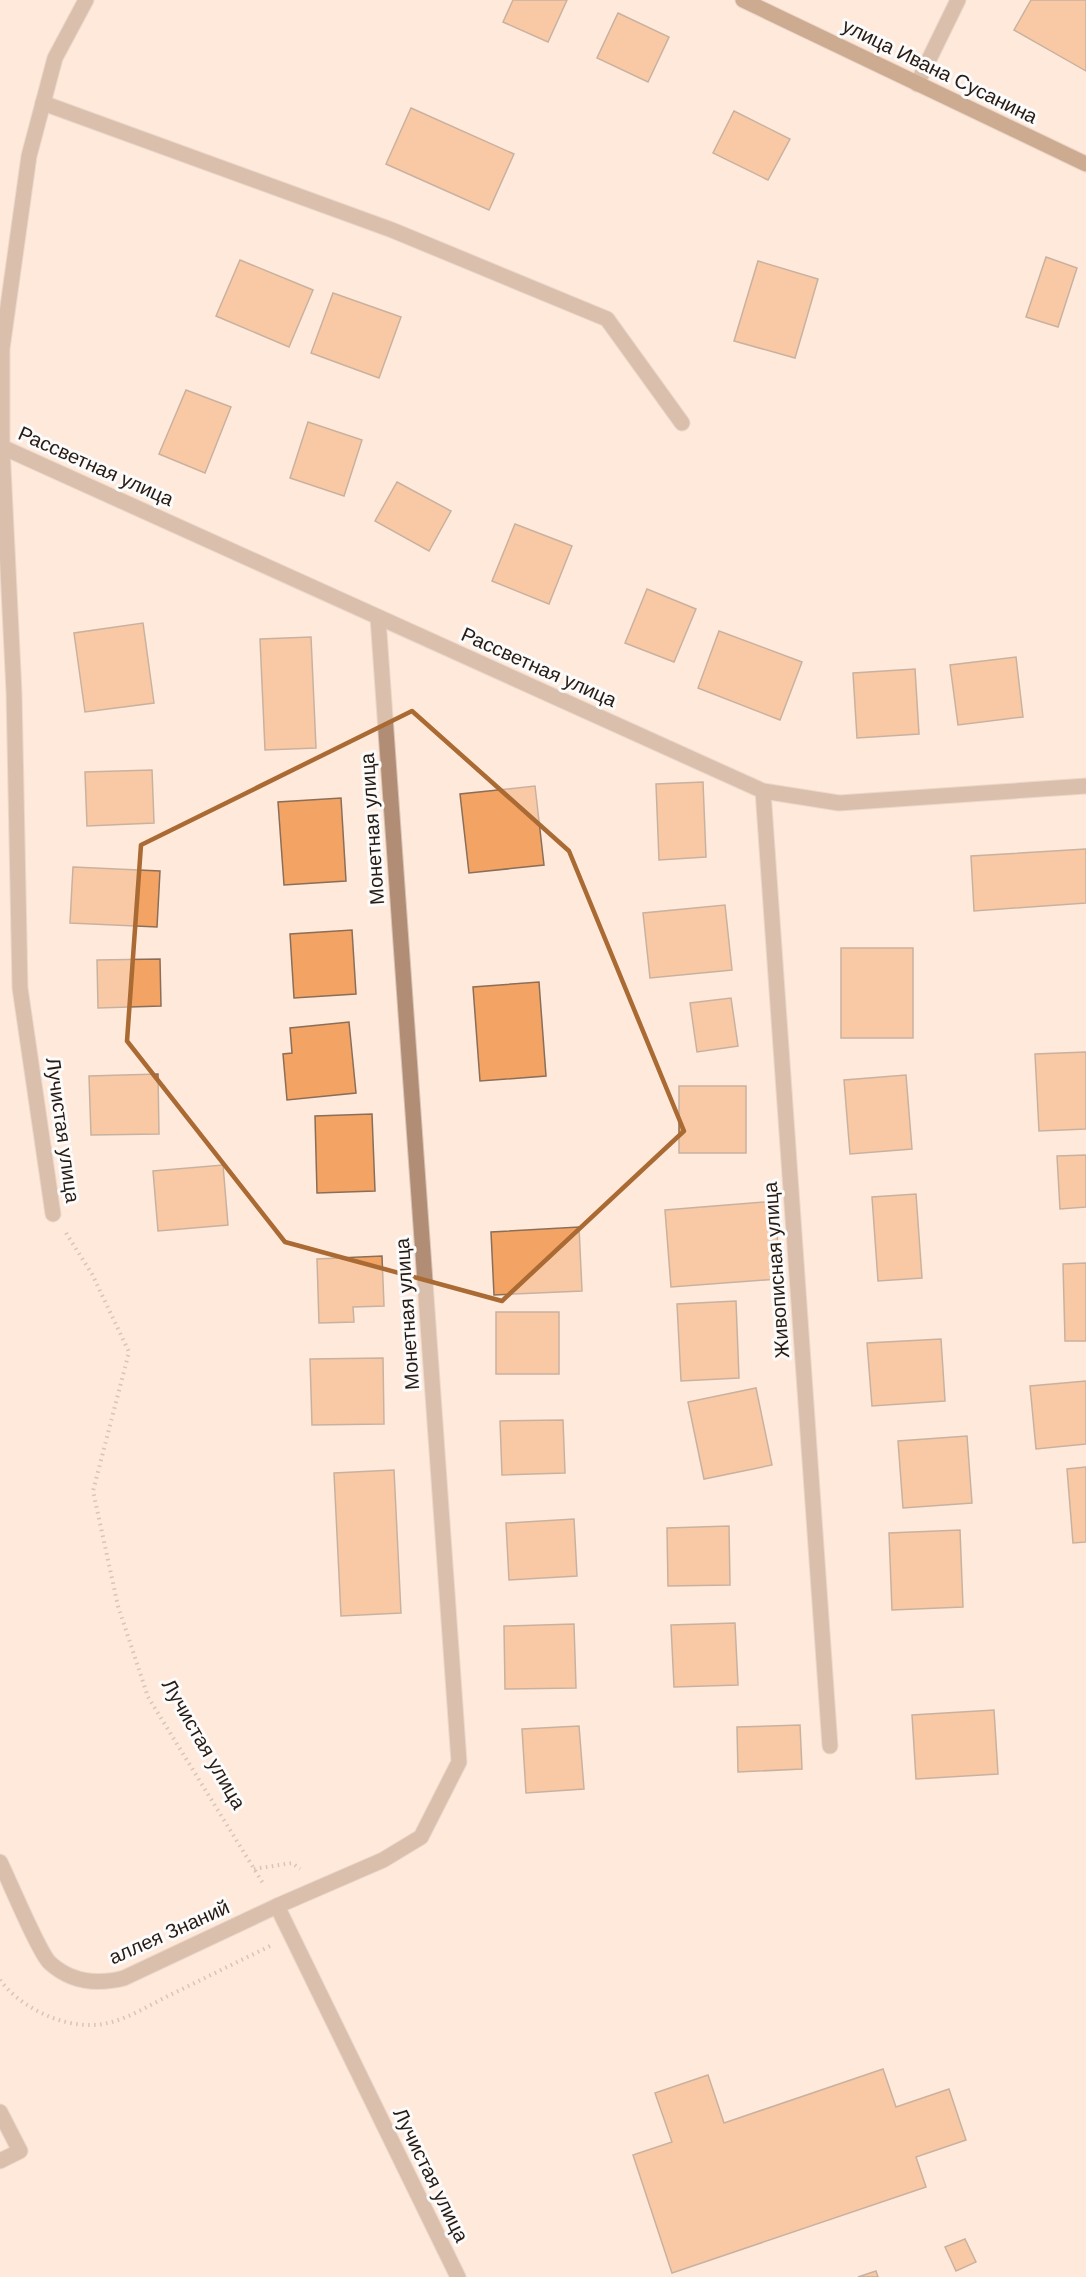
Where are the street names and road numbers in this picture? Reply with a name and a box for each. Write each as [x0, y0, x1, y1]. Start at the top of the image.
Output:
street label: улица Ивана Сусанина [839, 14, 1042, 128]
street label: Рассветная улица [15, 422, 178, 510]
street label: Рассветная улица [458, 623, 621, 711]
street label: Монетная улица [356, 751, 388, 906]
street label: Лучистая улица [42, 1056, 84, 1205]
street label: Живописная улица [759, 1180, 793, 1359]
street label: Монетная улица [391, 1236, 423, 1391]
street label: Лучистая улица [158, 1675, 251, 1814]
street label: аллея Знаний [105, 1896, 233, 1968]
street label: Лучистая улица [389, 2104, 473, 2246]

